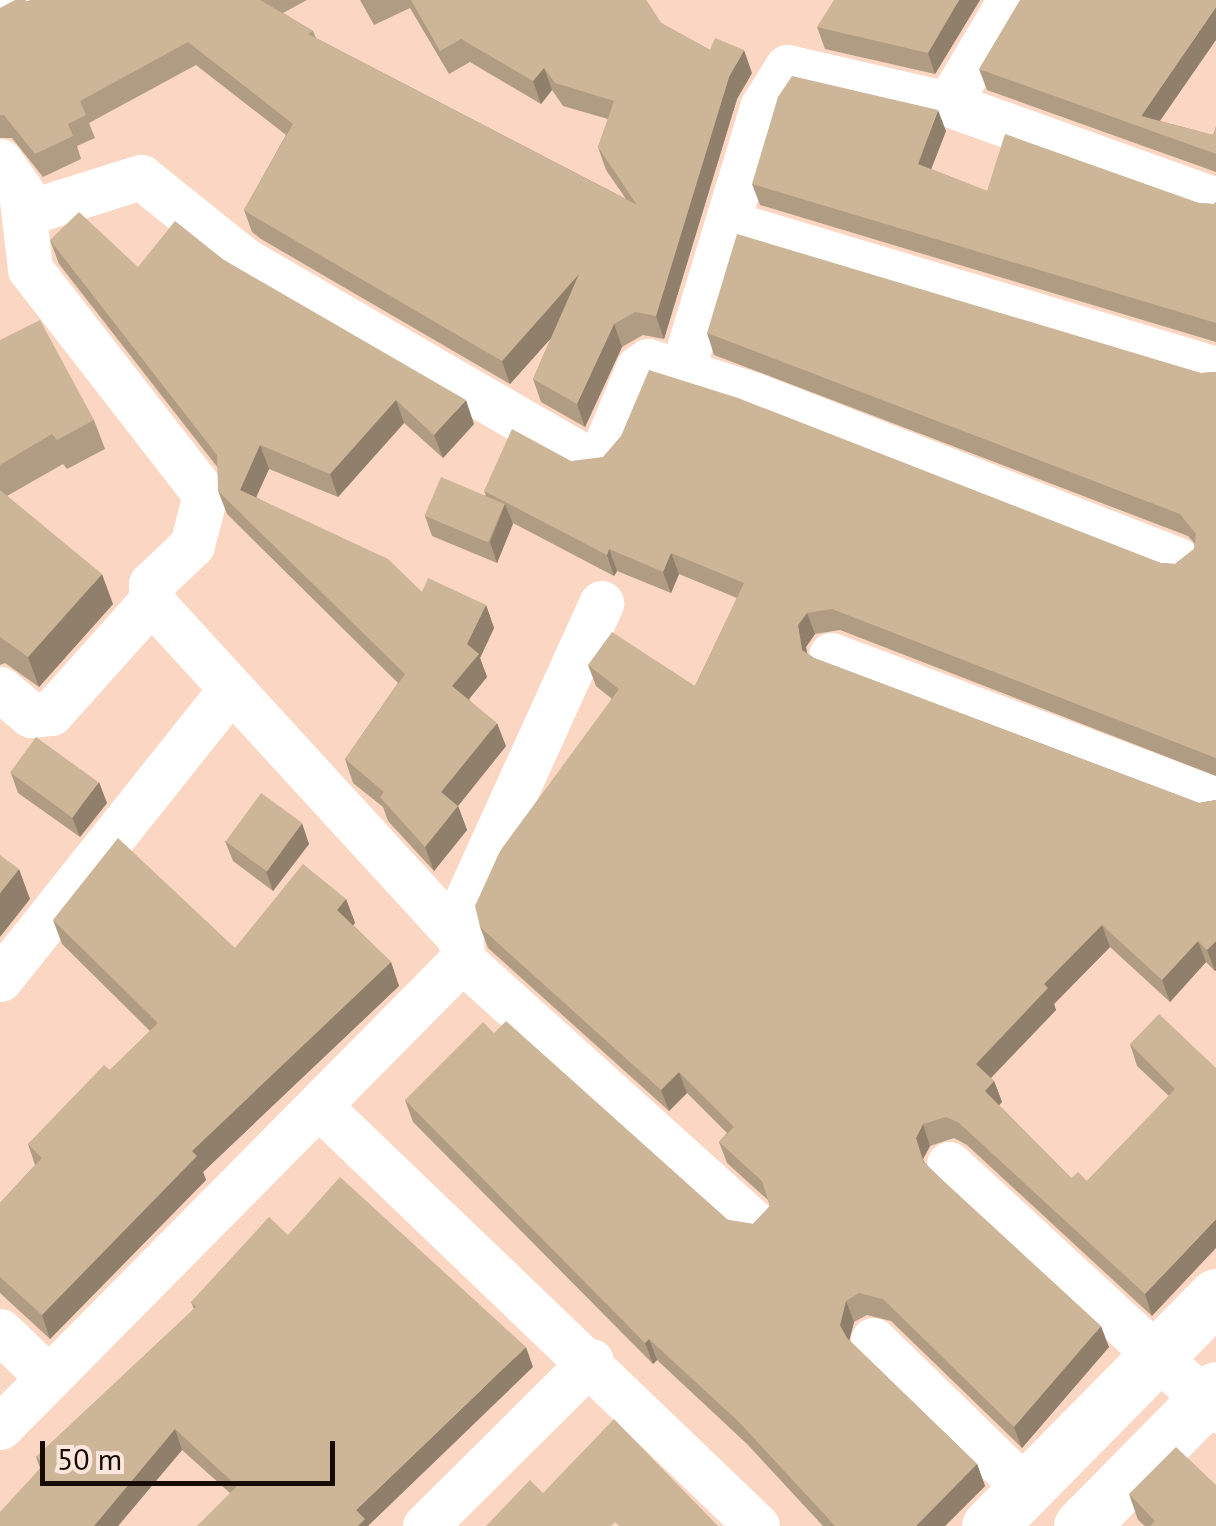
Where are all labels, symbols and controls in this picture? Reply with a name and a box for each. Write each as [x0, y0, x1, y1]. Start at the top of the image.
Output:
scale bar [45, 1421, 340, 1483]
text: 50 m [57, 1439, 122, 1478]

